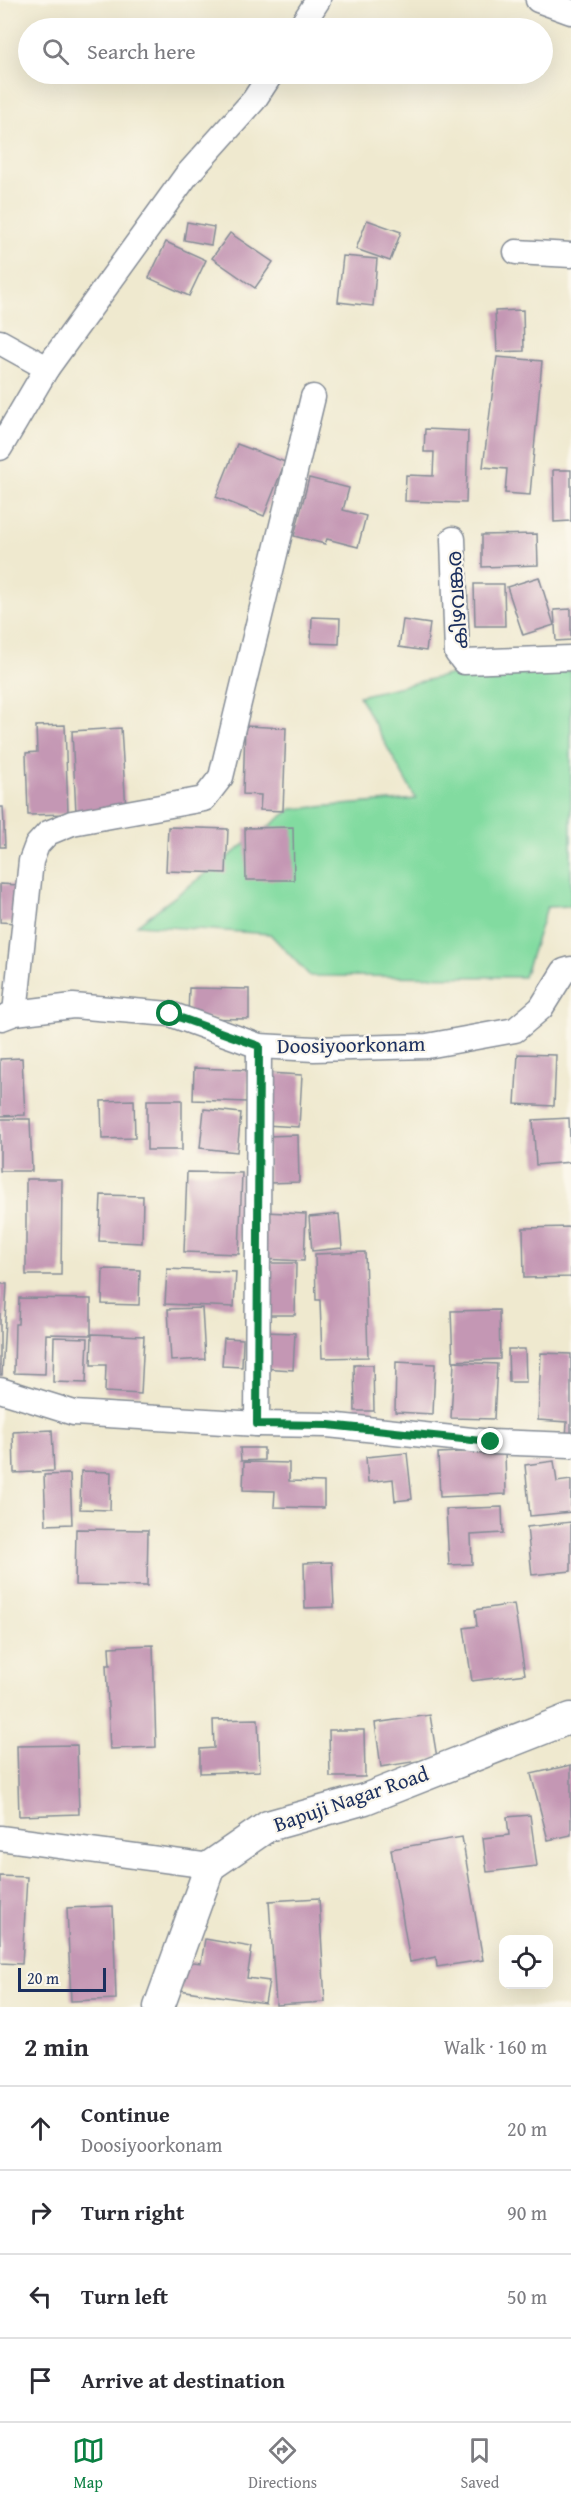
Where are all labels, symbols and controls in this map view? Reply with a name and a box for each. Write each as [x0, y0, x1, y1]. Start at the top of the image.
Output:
search box [18, 18, 553, 84]
icon: search [39, 35, 72, 68]
text: Search here [87, 35, 196, 67]
street label: കിഴവങ്കര [438, 550, 475, 650]
route start [156, 1000, 182, 1026]
street label: Doosiyoorkonam [277, 1028, 425, 1061]
route end [477, 1428, 503, 1454]
street label: Bapuji Nagar Road [269, 1757, 433, 1840]
map controls [499, 1935, 553, 1989]
button: locate [499, 1935, 553, 1989]
scale bar [18, 1965, 106, 1992]
text: 20 m [27, 1966, 59, 1990]
text: 2 min [24, 2027, 89, 2066]
text: Walk · 160 m [444, 2032, 547, 2061]
text: Continue [81, 2098, 170, 2130]
icon: ahead [24, 2112, 57, 2145]
text: 20 m [507, 2114, 547, 2143]
text: Doosiyoorkonam [81, 2130, 222, 2159]
icon: right [24, 2196, 57, 2229]
text: Turn right [81, 2196, 184, 2228]
text: 90 m [507, 2198, 547, 2227]
icon: left [24, 2280, 57, 2313]
text: Turn left [81, 2280, 168, 2312]
text: 50 m [507, 2282, 547, 2311]
icon: arrive [24, 2364, 57, 2397]
text: Arrive at destination [81, 2364, 285, 2396]
tab: Map [72, 2434, 105, 2494]
tab: Directions [248, 2434, 317, 2494]
tab: Saved [460, 2434, 499, 2494]

